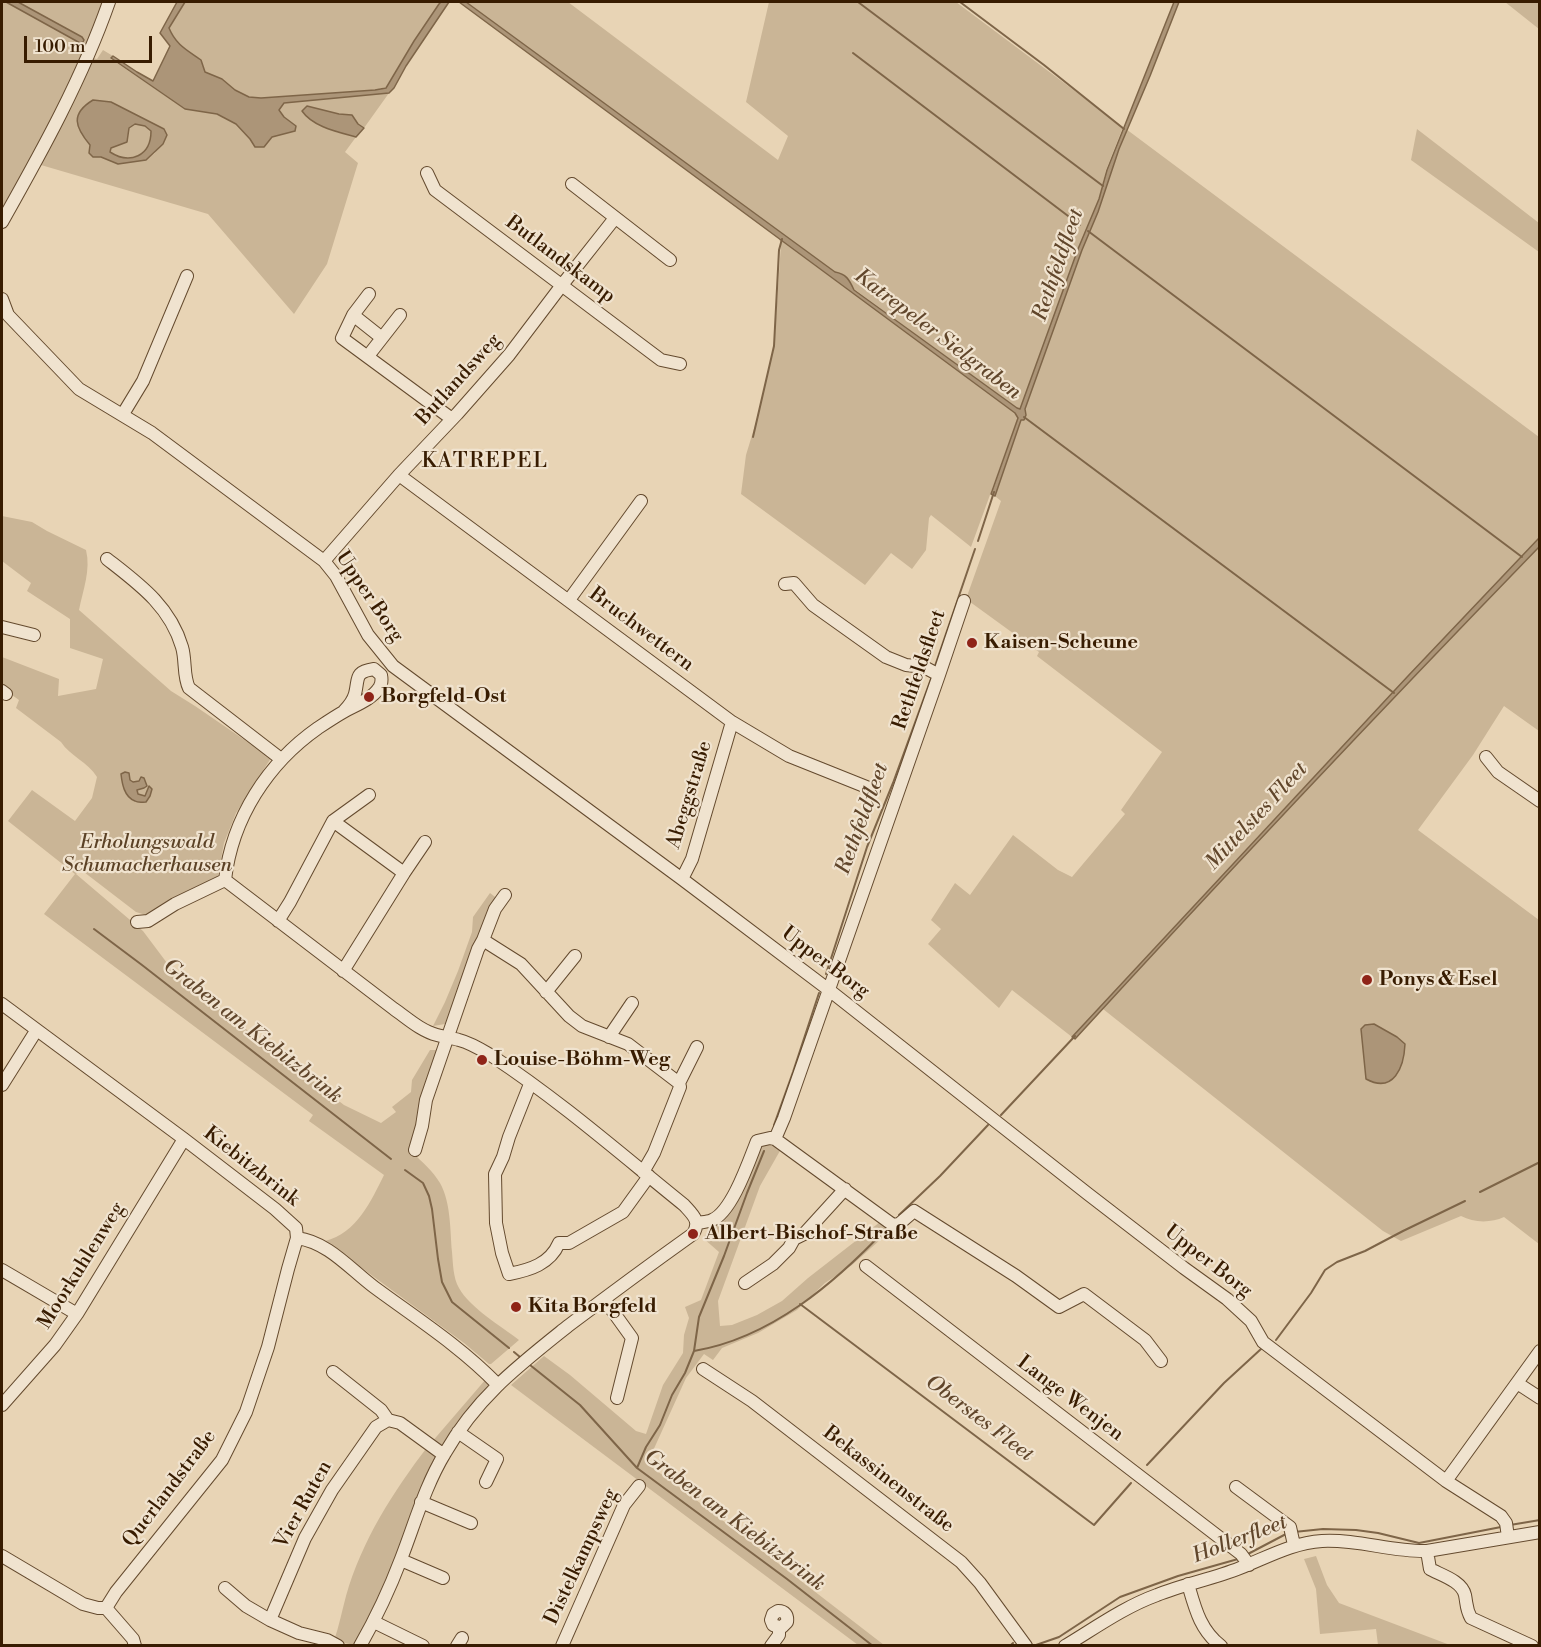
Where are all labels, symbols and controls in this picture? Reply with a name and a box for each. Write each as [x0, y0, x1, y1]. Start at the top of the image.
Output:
scale bar [27, 24, 154, 62]
text: 100 m [35, 35, 86, 58]
water label: Rethfeldfleet [1028, 206, 1090, 324]
street label: Butlandskamp [500, 211, 620, 309]
water label: Katrepeler Sielgraben [849, 264, 1025, 406]
street label: Butlandsweg [411, 329, 507, 431]
district label: KATREPEL [422, 449, 548, 475]
street label: Upper Borg [330, 547, 408, 647]
street label: Bruchwettern [584, 583, 698, 677]
street label: Rethfeldsfleet [888, 607, 952, 733]
place label: Kaisen-Scheune [984, 631, 1138, 655]
marker: Kaisen-Scheune [965, 636, 979, 650]
place label: Borgfeld-Ost [381, 685, 506, 709]
marker: Borgfeld-Ost [362, 690, 376, 704]
street label: Abeggstraße [662, 738, 718, 852]
water label: Mittelstes Fleet [1201, 758, 1313, 876]
water label: Rethfeldfleet [831, 760, 895, 878]
park label: Erholungswald Schumacherhausen [62, 831, 232, 878]
street label: Upper Borg [776, 922, 874, 1004]
water label: Graben am Kiebitzbrink [157, 954, 347, 1110]
place label: Ponys & Esel [1379, 968, 1498, 992]
marker: Ponys & Esel [1360, 973, 1374, 987]
place label: Louise-Böhm-Weg [494, 1048, 670, 1072]
marker: Louise-Böhm-Weg [475, 1053, 489, 1067]
street label: Kiebitzbrink [198, 1122, 304, 1212]
street label: Moorkuhlenweg [33, 1198, 131, 1334]
street label: Upper Borg [1159, 1220, 1257, 1304]
place label: Albert-Bischof-Straße [705, 1222, 918, 1246]
marker: Albert-Bischof-Straße [686, 1227, 700, 1241]
place label: Kita Borgfeld [528, 1295, 657, 1319]
marker: Kita Borgfeld [509, 1300, 523, 1314]
street label: Lange Wenjen [1012, 1351, 1128, 1447]
water label: Oberstes Fleet [920, 1370, 1038, 1468]
street label: Bekassinenstraße [818, 1421, 958, 1539]
street label: Querlandstraße [118, 1426, 222, 1552]
water label: Graben am Kiebitzbrink [638, 1445, 830, 1597]
street label: Vier Ruten [270, 1457, 338, 1553]
street label: Distelkampsweg [540, 1485, 624, 1629]
water label: Hollerfleet [1189, 1510, 1291, 1570]

